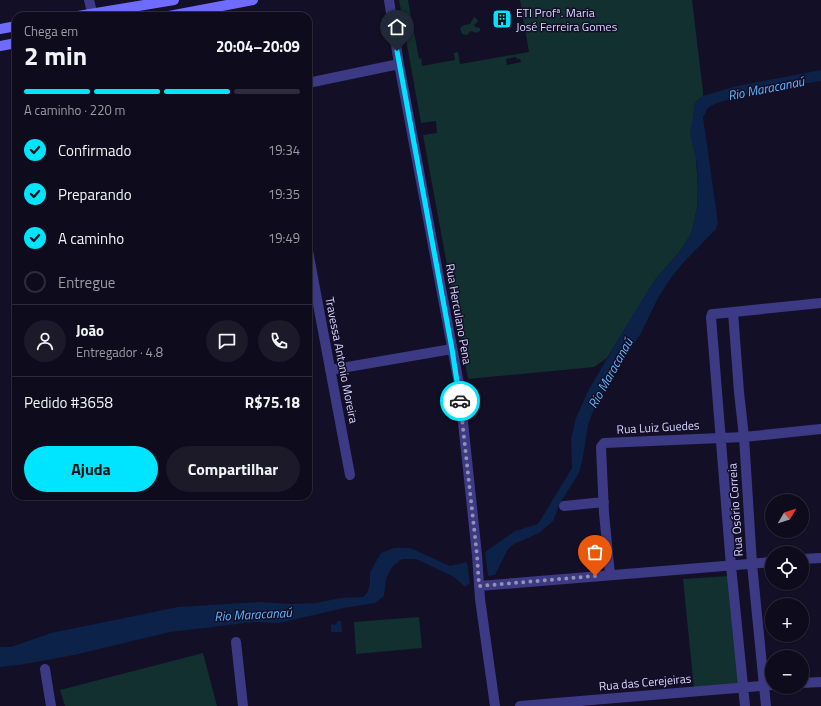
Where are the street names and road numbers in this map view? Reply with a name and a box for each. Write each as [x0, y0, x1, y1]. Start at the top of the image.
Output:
street label: Rua Herculano Pena [441, 262, 477, 366]
street label: Travessa Antonio Moreira [320, 295, 364, 425]
street label: Rua Luiz Guedes [616, 415, 700, 439]
street label: Rua Osório Correia [722, 463, 748, 557]
street label: Rua das Cerejeiras [598, 668, 692, 695]

